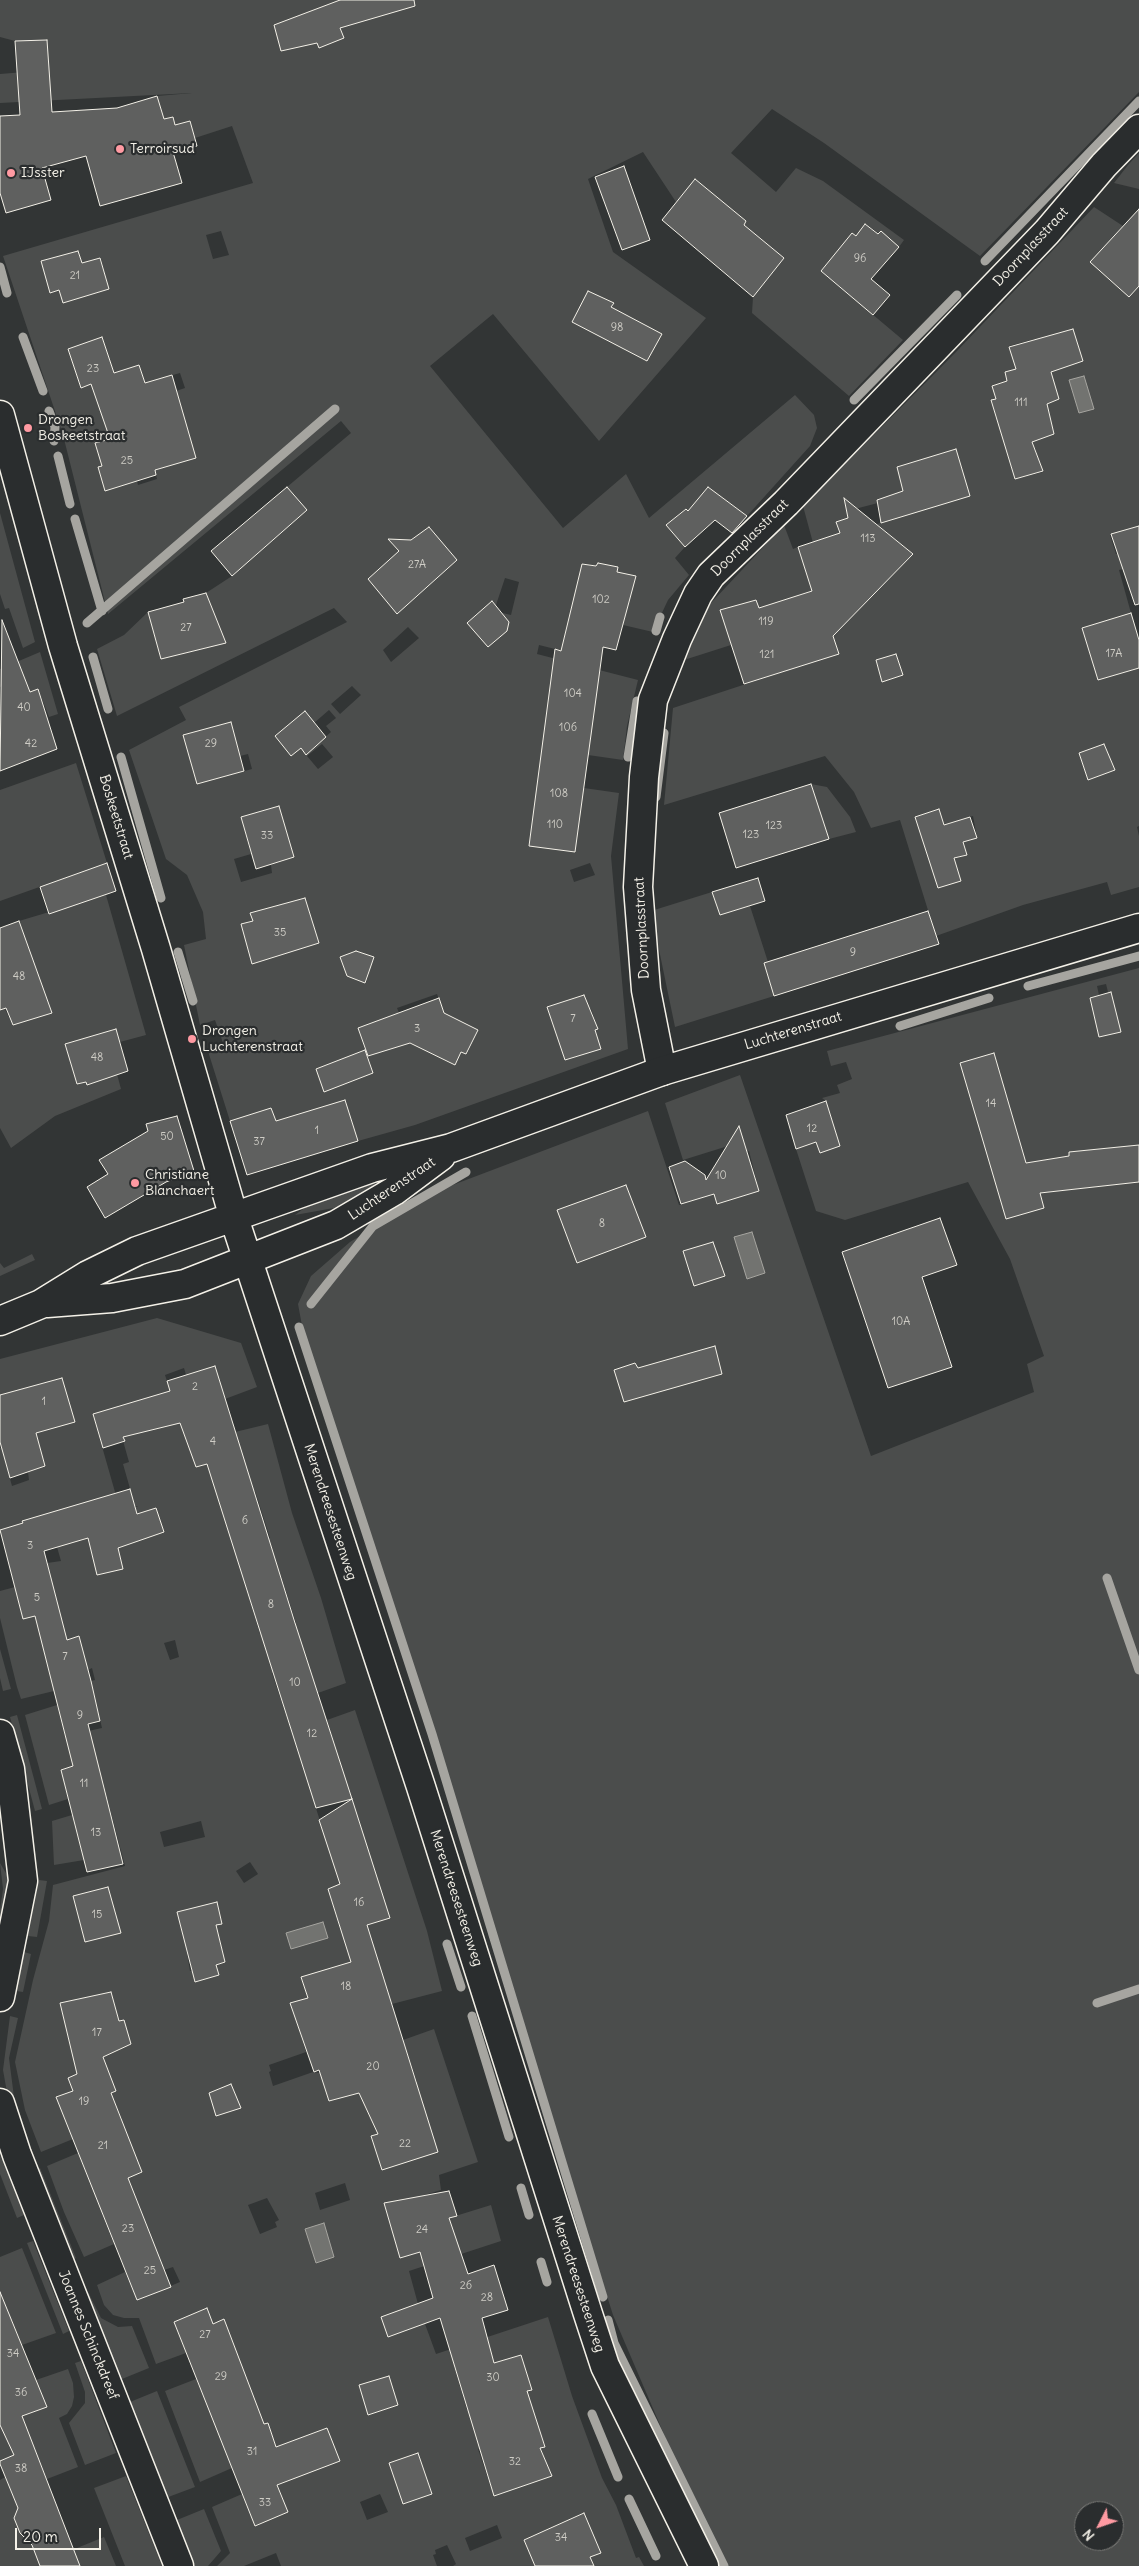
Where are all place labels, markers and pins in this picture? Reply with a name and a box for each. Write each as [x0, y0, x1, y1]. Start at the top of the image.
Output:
place label: Terroirsud [130, 141, 195, 157]
marker: Terroirsud [114, 143, 126, 155]
place label: IJsster [21, 165, 65, 181]
marker: IJsster [5, 167, 17, 179]
place label: Drongen Boskeetstraat [38, 412, 126, 444]
marker: Drongen Boskeetstraat [22, 422, 34, 434]
place label: Drongen Luchterenstraat [202, 1023, 303, 1056]
marker: Drongen Luchterenstraat [186, 1033, 198, 1045]
place label: Christiane Blanchaert [145, 1167, 215, 1200]
marker: Christiane Blanchaert [129, 1177, 141, 1189]

